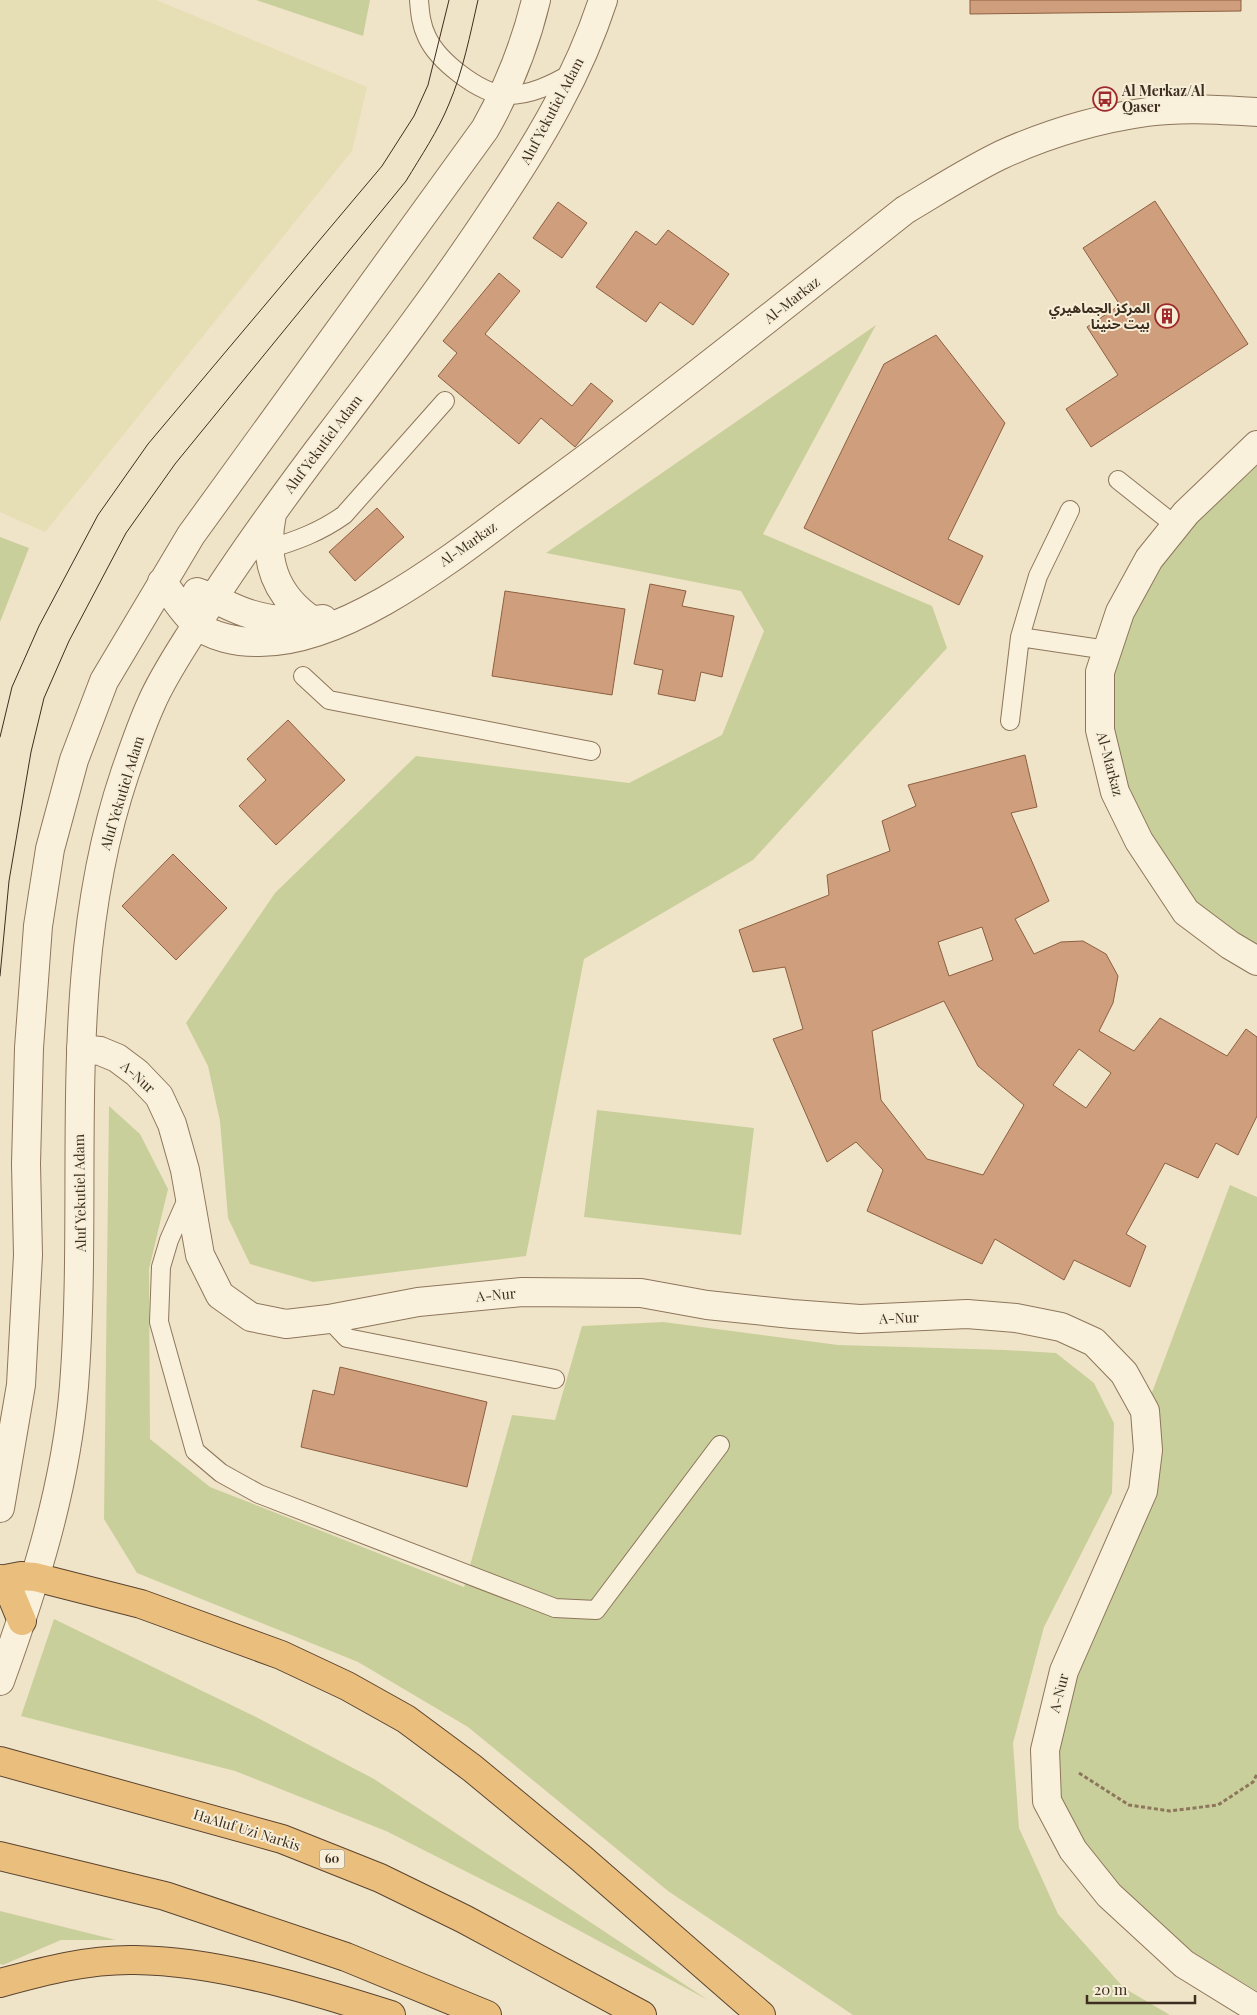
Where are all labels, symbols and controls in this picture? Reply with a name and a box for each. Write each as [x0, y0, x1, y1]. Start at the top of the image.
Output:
street label: Aluf Yekutiel Adam [515, 54, 588, 168]
place label: Al Merkaz/Al Qaser [1121, 81, 1206, 116]
bus stop icon: Al Merkaz/Al Qaser [1092, 86, 1118, 112]
street label: Al-Markaz [759, 272, 824, 328]
place label: المركز الجماهيري بيت حنينا [1049, 298, 1150, 333]
building icon: المركز الجماهيري بيت حنينا [1154, 303, 1180, 329]
street label: Aluf Yekutiel Adam [279, 390, 366, 497]
street label: Al-Markaz [434, 517, 500, 571]
street label: Al-Markaz [1092, 729, 1128, 799]
street label: Aluf Yekutiel Adam [95, 733, 148, 853]
street label: A-Nur [116, 1056, 160, 1098]
street label: Aluf Yekutiel Adam [69, 1133, 90, 1253]
street label: A-Nur [474, 1283, 517, 1306]
street label: A-Nur [878, 1307, 920, 1328]
street label: A-Nur [1044, 1671, 1073, 1715]
street label: HaAluf Uzi Narkis [191, 1804, 303, 1855]
road number: 60 [320, 1850, 344, 1868]
scale bar [1087, 1972, 1194, 2004]
text: 20 m [1094, 1979, 1128, 1999]

